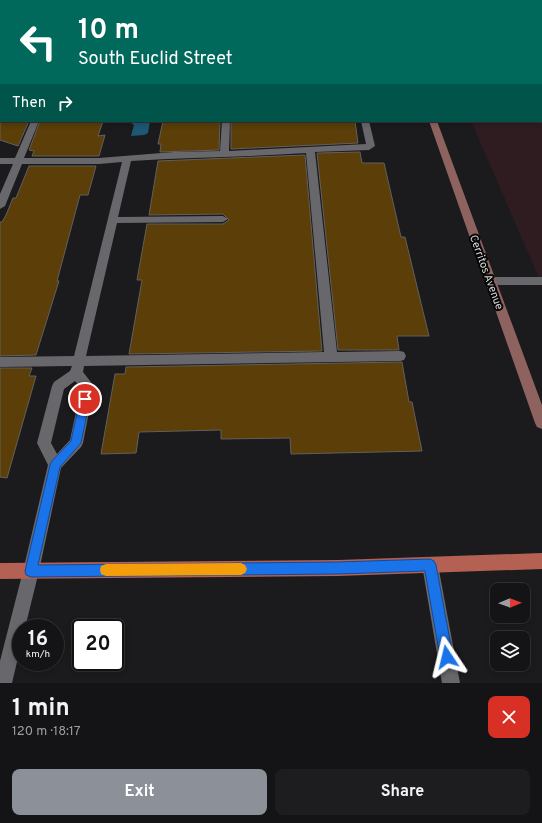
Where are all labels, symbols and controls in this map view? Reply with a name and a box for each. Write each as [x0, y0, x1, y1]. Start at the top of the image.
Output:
text: 10 m [78, 13, 139, 49]
icon: left [12, 16, 64, 68]
text: South Euclid Street [78, 48, 232, 71]
icon: right [54, 92, 76, 114]
text: Then [12, 94, 46, 113]
street label: Cerritos Avenue [466, 233, 506, 312]
pin [68, 382, 102, 416]
icon: arrive [74, 388, 96, 410]
north arrow [490, 583, 530, 623]
map controls [490, 583, 530, 671]
speed limit sign: 20 [72, 619, 124, 671]
text: 16 [28, 627, 48, 653]
button: layers [490, 631, 530, 671]
position arrow [426, 636, 468, 678]
text: km/h [26, 648, 50, 661]
text: 1 min [12, 694, 70, 724]
button: close [488, 696, 530, 738]
text: 120 m · 18:17 [12, 724, 81, 740]
button: Exit [12, 769, 267, 815]
button: Share [275, 769, 530, 815]

